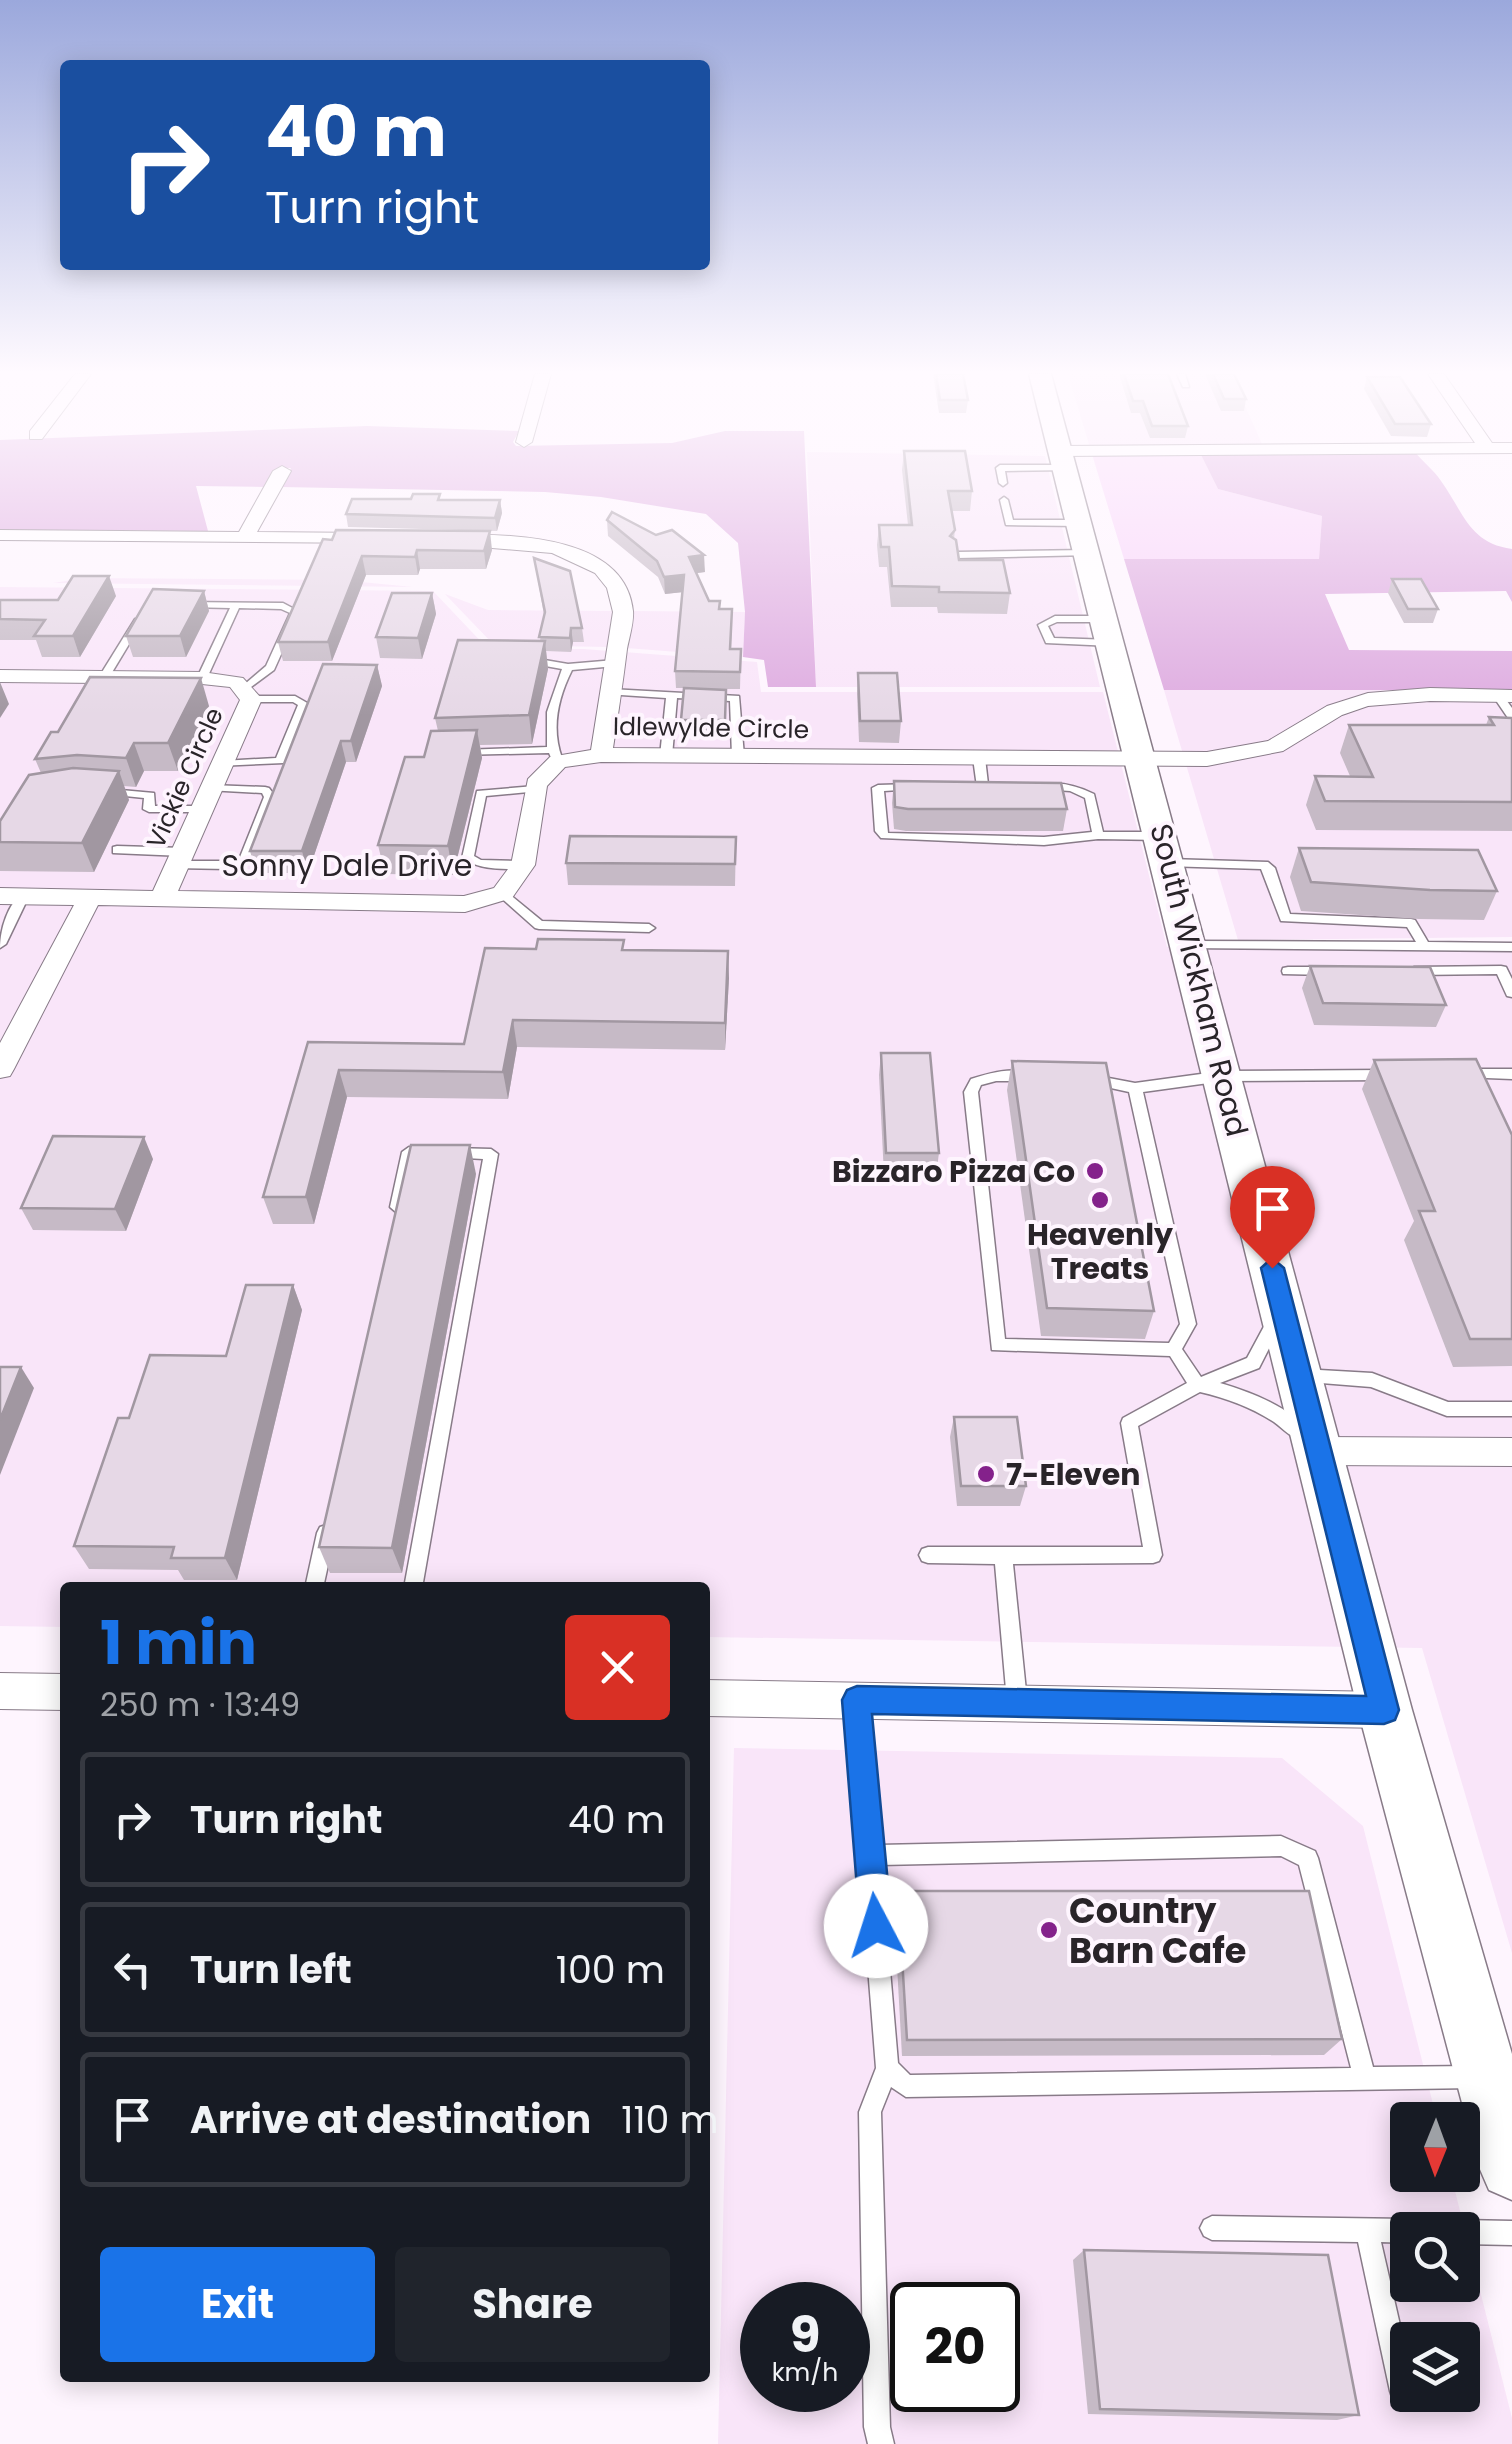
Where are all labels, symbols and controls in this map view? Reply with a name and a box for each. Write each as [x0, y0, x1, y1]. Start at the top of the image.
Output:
text: 40 m [265, 82, 447, 181]
icon: right [100, 100, 230, 230]
text: Turn right [265, 176, 479, 239]
street label: Vickie Circle [138, 702, 232, 854]
street label: Idlewylde Circle [613, 709, 809, 747]
street label: South Wickham Road [1139, 819, 1259, 1141]
street label: Sonny Dale Drive [222, 844, 472, 887]
place label: Bizzaro Pizza Co [832, 1150, 1075, 1193]
marker: Bizzaro Pizza Co [1084, 1160, 1106, 1182]
pin [1230, 1166, 1315, 1269]
icon: arrive [1245, 1181, 1300, 1236]
marker: Heavenly Treats [1089, 1189, 1111, 1211]
place label: Heavenly Treats [1027, 1213, 1173, 1290]
place label: 7-Eleven [1006, 1453, 1141, 1496]
marker: 7-Eleven [975, 1463, 997, 1485]
text: 1 min [100, 1601, 257, 1685]
button: close [565, 1615, 670, 1720]
text: 250 m · 13:49 [100, 1682, 300, 1727]
icon: right [105, 1792, 160, 1847]
text: Turn right [190, 1793, 382, 1846]
text: 40 m [568, 1793, 665, 1846]
position arrow [824, 1874, 928, 1978]
place label: Country Barn Cafe [1069, 1886, 1246, 1975]
marker: Country Barn Cafe [1038, 1919, 1060, 1941]
icon: left [105, 1942, 160, 1997]
text: Turn left [190, 1943, 352, 1996]
text: 100 m [556, 1943, 665, 1996]
icon: arrive [105, 2092, 160, 2147]
text: Arrive at destination [190, 2093, 591, 2146]
text: 110 m [621, 2093, 719, 2146]
north arrow [1390, 2102, 1480, 2192]
map controls [1390, 2102, 1480, 2412]
button: search [1390, 2212, 1480, 2302]
button: Exit [100, 2247, 375, 2362]
button: Share [395, 2247, 670, 2362]
speed limit sign: 20 [890, 2282, 1020, 2412]
text: 9 [790, 2299, 820, 2370]
button: layers [1390, 2322, 1480, 2412]
text: km/h [772, 2355, 838, 2390]

